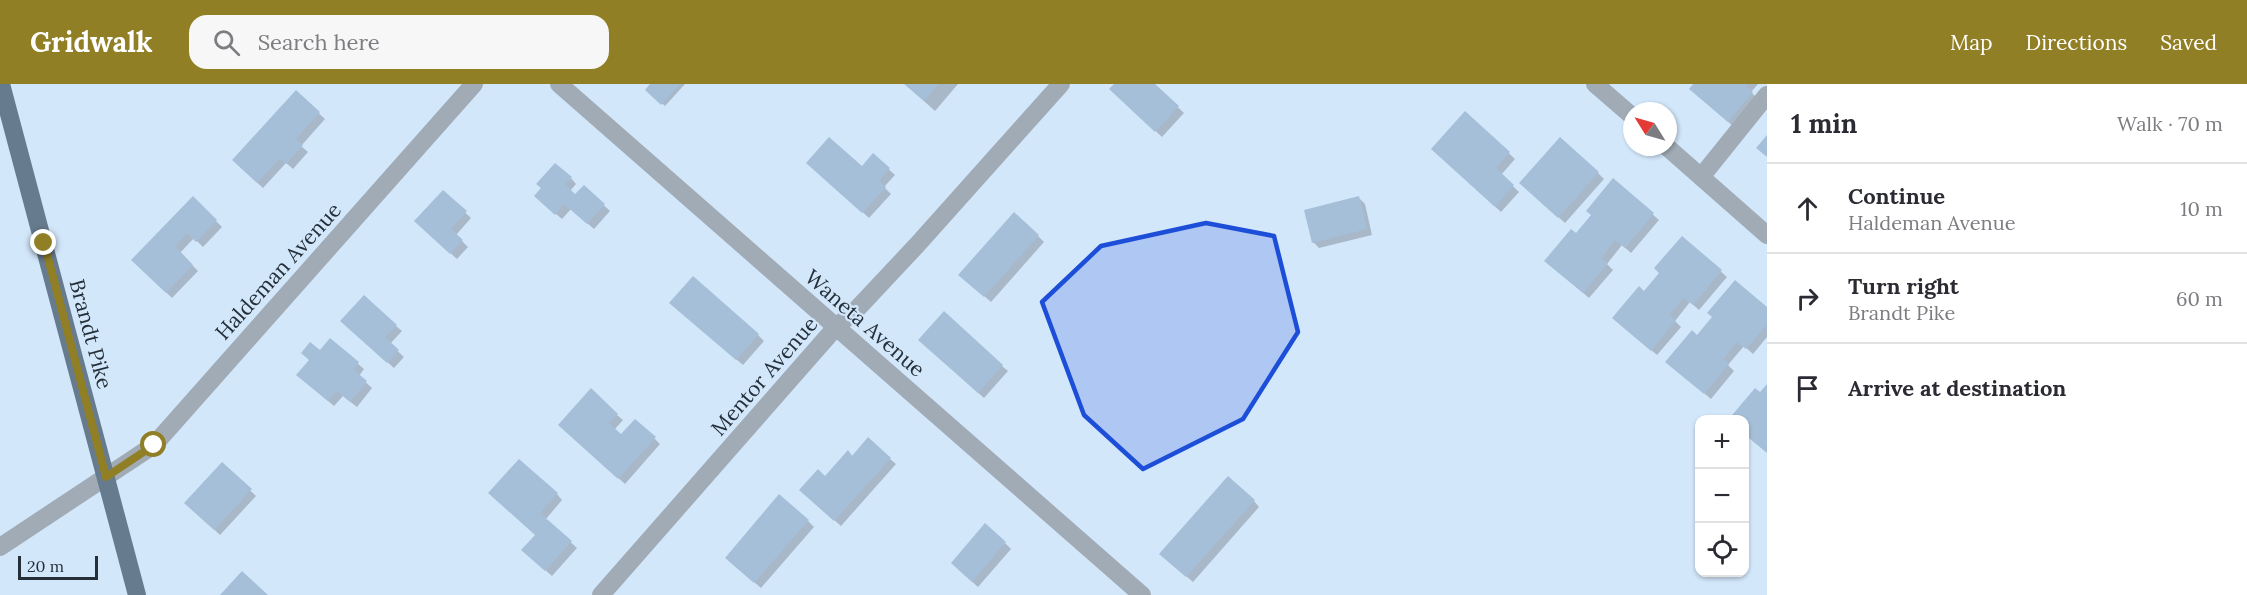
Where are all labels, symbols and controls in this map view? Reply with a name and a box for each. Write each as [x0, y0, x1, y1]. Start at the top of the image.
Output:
search box [189, 15, 609, 69]
text: Gridwalk [30, 24, 153, 60]
icon: search [210, 26, 243, 59]
text: Search here [258, 28, 380, 56]
text: Map [1950, 29, 1993, 56]
text: Directions [2026, 29, 2127, 56]
text: Saved [2160, 29, 2217, 56]
north arrow [1623, 102, 1677, 156]
text: 1 min [1791, 107, 1857, 140]
text: Walk · 70 m [2117, 111, 2223, 136]
text: Continue [1848, 182, 1945, 210]
icon: ahead [1791, 192, 1824, 225]
text: 10 m [2180, 196, 2223, 221]
street label: Haldeman Avenue [209, 197, 347, 345]
text: Haldeman Avenue [1848, 210, 2015, 235]
route end [30, 229, 56, 255]
street label: Waneta Avenue [799, 263, 931, 383]
text: Turn right [1848, 272, 1959, 300]
street label: Brandt Pike [63, 276, 119, 392]
icon: right [1791, 282, 1824, 315]
text: 60 m [2176, 286, 2223, 311]
text: Brandt Pike [1848, 300, 1955, 325]
street label: Mentor Avenue [705, 311, 823, 441]
icon: arrive [1791, 372, 1824, 405]
text: Arrive at destination [1848, 374, 2066, 402]
map controls [1695, 415, 1749, 577]
button: + [1695, 415, 1749, 469]
route start [140, 431, 166, 457]
button: − [1695, 469, 1749, 523]
button: locate [1695, 523, 1749, 577]
scale bar [18, 553, 98, 580]
text: 20 m [27, 556, 64, 576]

